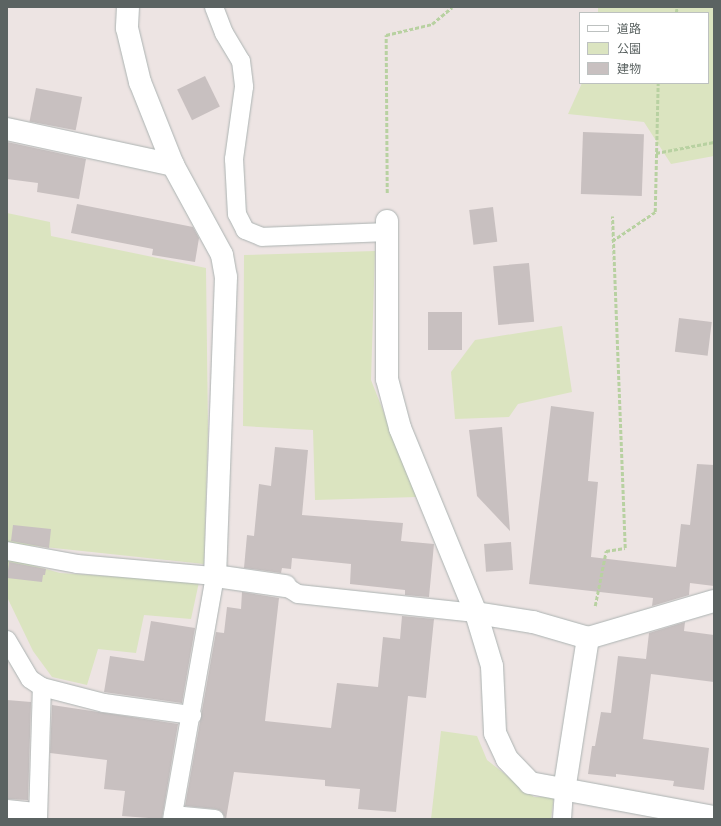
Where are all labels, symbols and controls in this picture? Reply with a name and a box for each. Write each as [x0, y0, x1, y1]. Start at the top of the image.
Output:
legend [579, 12, 709, 84]
text: 道路 [617, 21, 641, 37]
text: 公園 [617, 41, 641, 57]
text: 建物 [617, 61, 641, 77]

